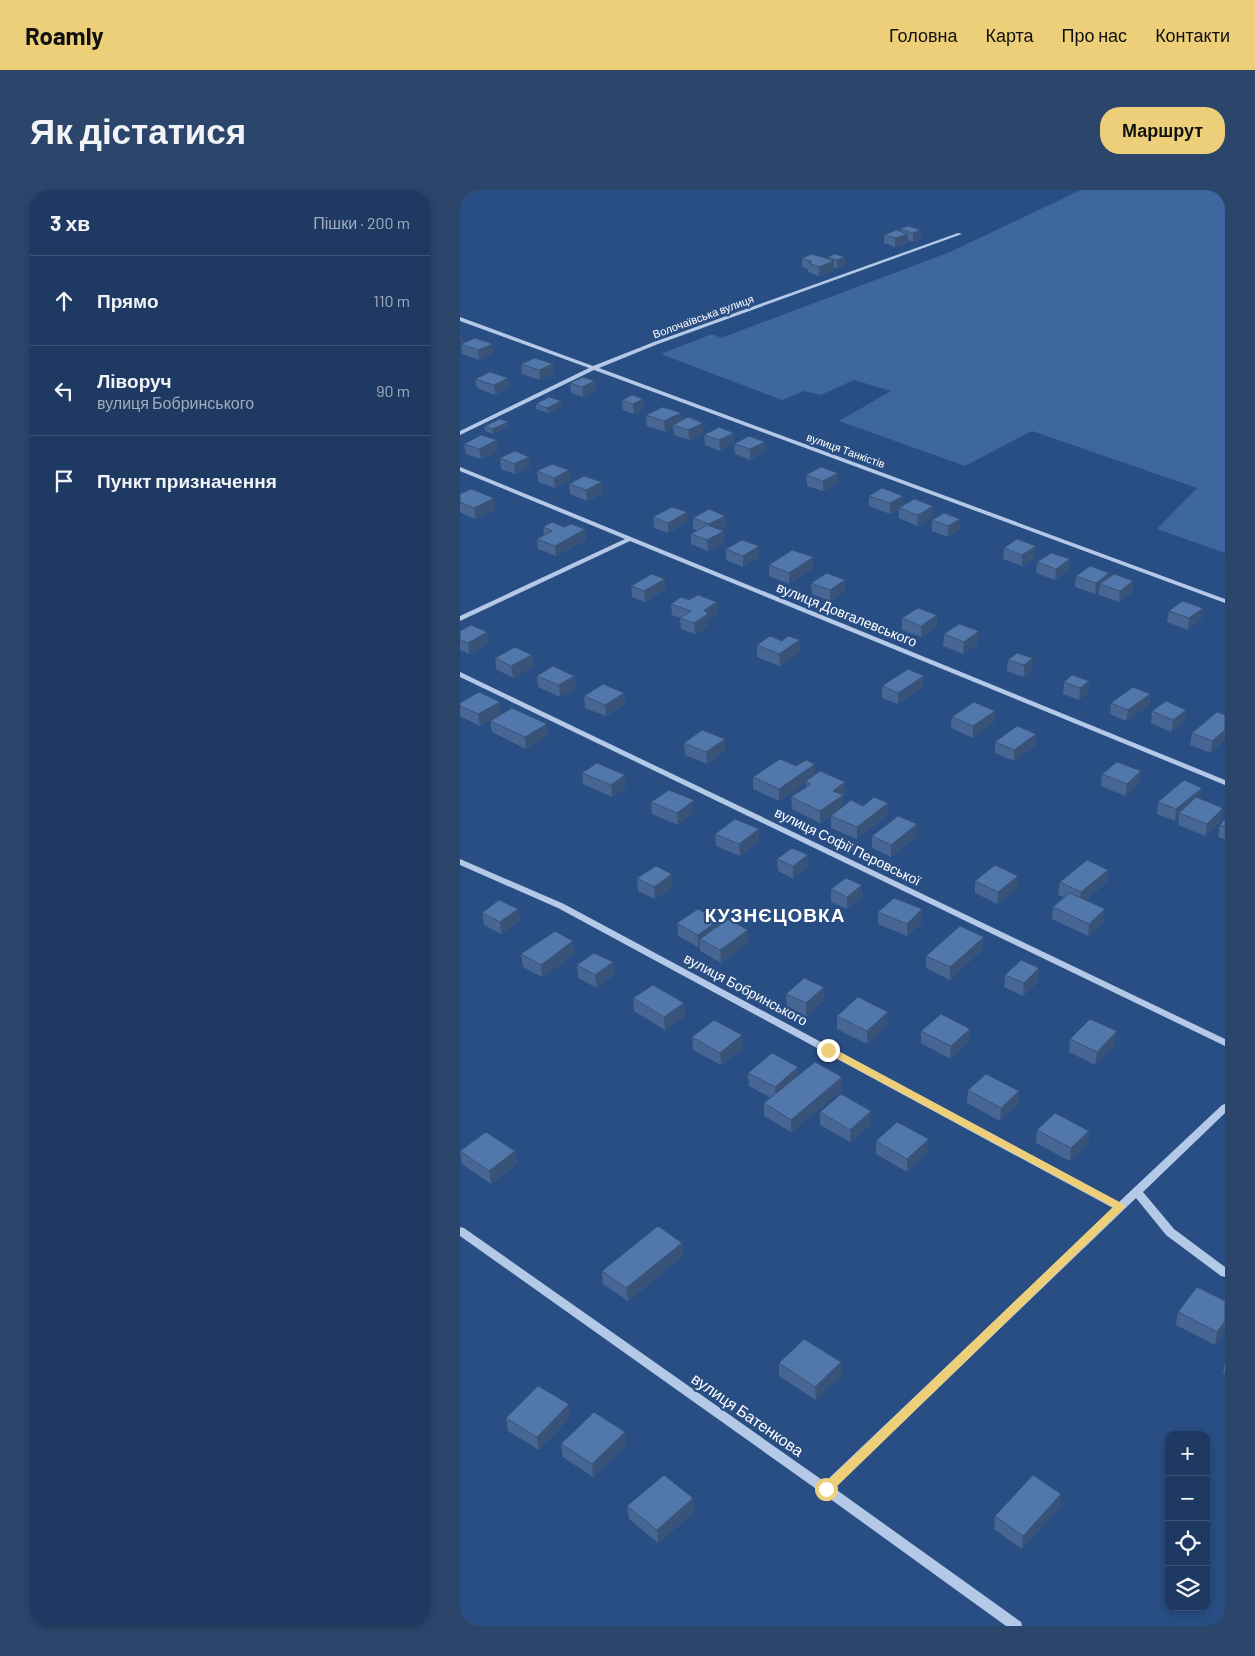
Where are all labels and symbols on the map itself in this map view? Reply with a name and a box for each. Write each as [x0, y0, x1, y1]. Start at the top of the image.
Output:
street label: Волочаївська вулиця [651, 292, 755, 340]
street label: вулиця Танкістів [805, 430, 887, 470]
street label: вулиця Довгалевського [774, 578, 920, 650]
street label: вулиця Софії Перовської [772, 803, 924, 889]
district label: КУЗНЄЦОВКА [705, 903, 845, 926]
street label: вулиця Бобринського [681, 949, 811, 1029]
route end [817, 1039, 840, 1062]
street label: вулиця Батенкова [688, 1368, 808, 1460]
route start [815, 1478, 838, 1501]

